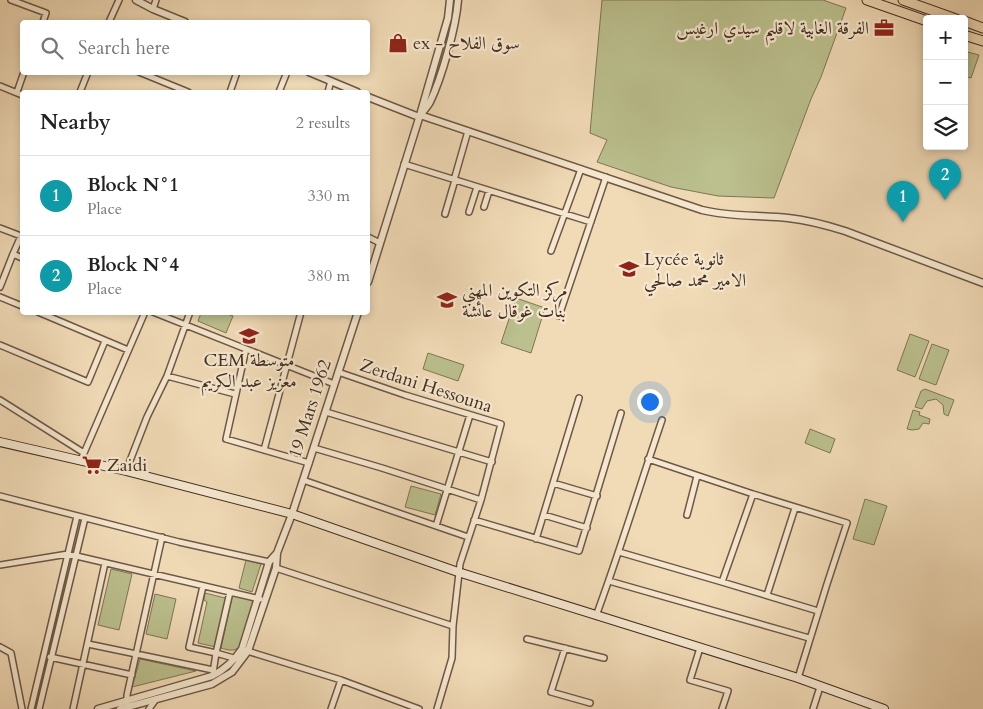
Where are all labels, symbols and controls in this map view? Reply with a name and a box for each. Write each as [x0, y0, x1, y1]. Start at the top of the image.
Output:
map controls [923, 15, 968, 150]
button: + [923, 15, 968, 60]
place label: الفرقة الغابية لاقليم سيدي ارغيس [676, 16, 869, 46]
office icon: الفرقة الغابية لاقليم سيدي ارغيس [873, 17, 895, 39]
search box [20, 20, 370, 75]
place label: ex - سوق الفلاح [413, 31, 520, 59]
shop icon: ex - سوق الفلاح [387, 32, 409, 54]
icon: search [38, 34, 66, 62]
text: Search here [78, 35, 170, 61]
button: − [923, 60, 968, 105]
button: layers [923, 105, 968, 150]
text: Nearby [40, 108, 111, 137]
text: 2 results [296, 112, 350, 134]
pin: 2 [929, 159, 961, 200]
text: Block N°1 [87, 172, 179, 198]
pin: 1 [887, 181, 919, 222]
text: 1 [52, 185, 60, 207]
text: 330 m [308, 185, 350, 207]
text: Place [87, 198, 122, 220]
place label: Lycée ثانوية الامير محمد صالحي [644, 247, 746, 297]
text: Block N°4 [87, 252, 179, 278]
school or university icon: Lycée ثانوية الامير محمد صالحي [618, 258, 640, 280]
text: 2 [52, 265, 60, 287]
text: 380 m [308, 265, 350, 287]
text: Place [87, 278, 122, 300]
place label: مركز التكوين المهني بنات غوقال عائشة [462, 278, 567, 324]
school or university icon: مركز التكوين المهني بنات غوقال عائشة [436, 289, 458, 311]
school or university icon: CEM متوسطة معزيز عبد الكريم [238, 325, 260, 347]
place label: CEM متوسطة معزيز عبد الكريم [201, 348, 297, 397]
street label: Zerdani Hessouna [357, 353, 496, 419]
street label: 19 Mars 1962 [282, 356, 338, 462]
your location [637, 389, 663, 415]
place label: Zaidi [107, 453, 147, 478]
supermarket icon: Zaidi [81, 454, 103, 476]

